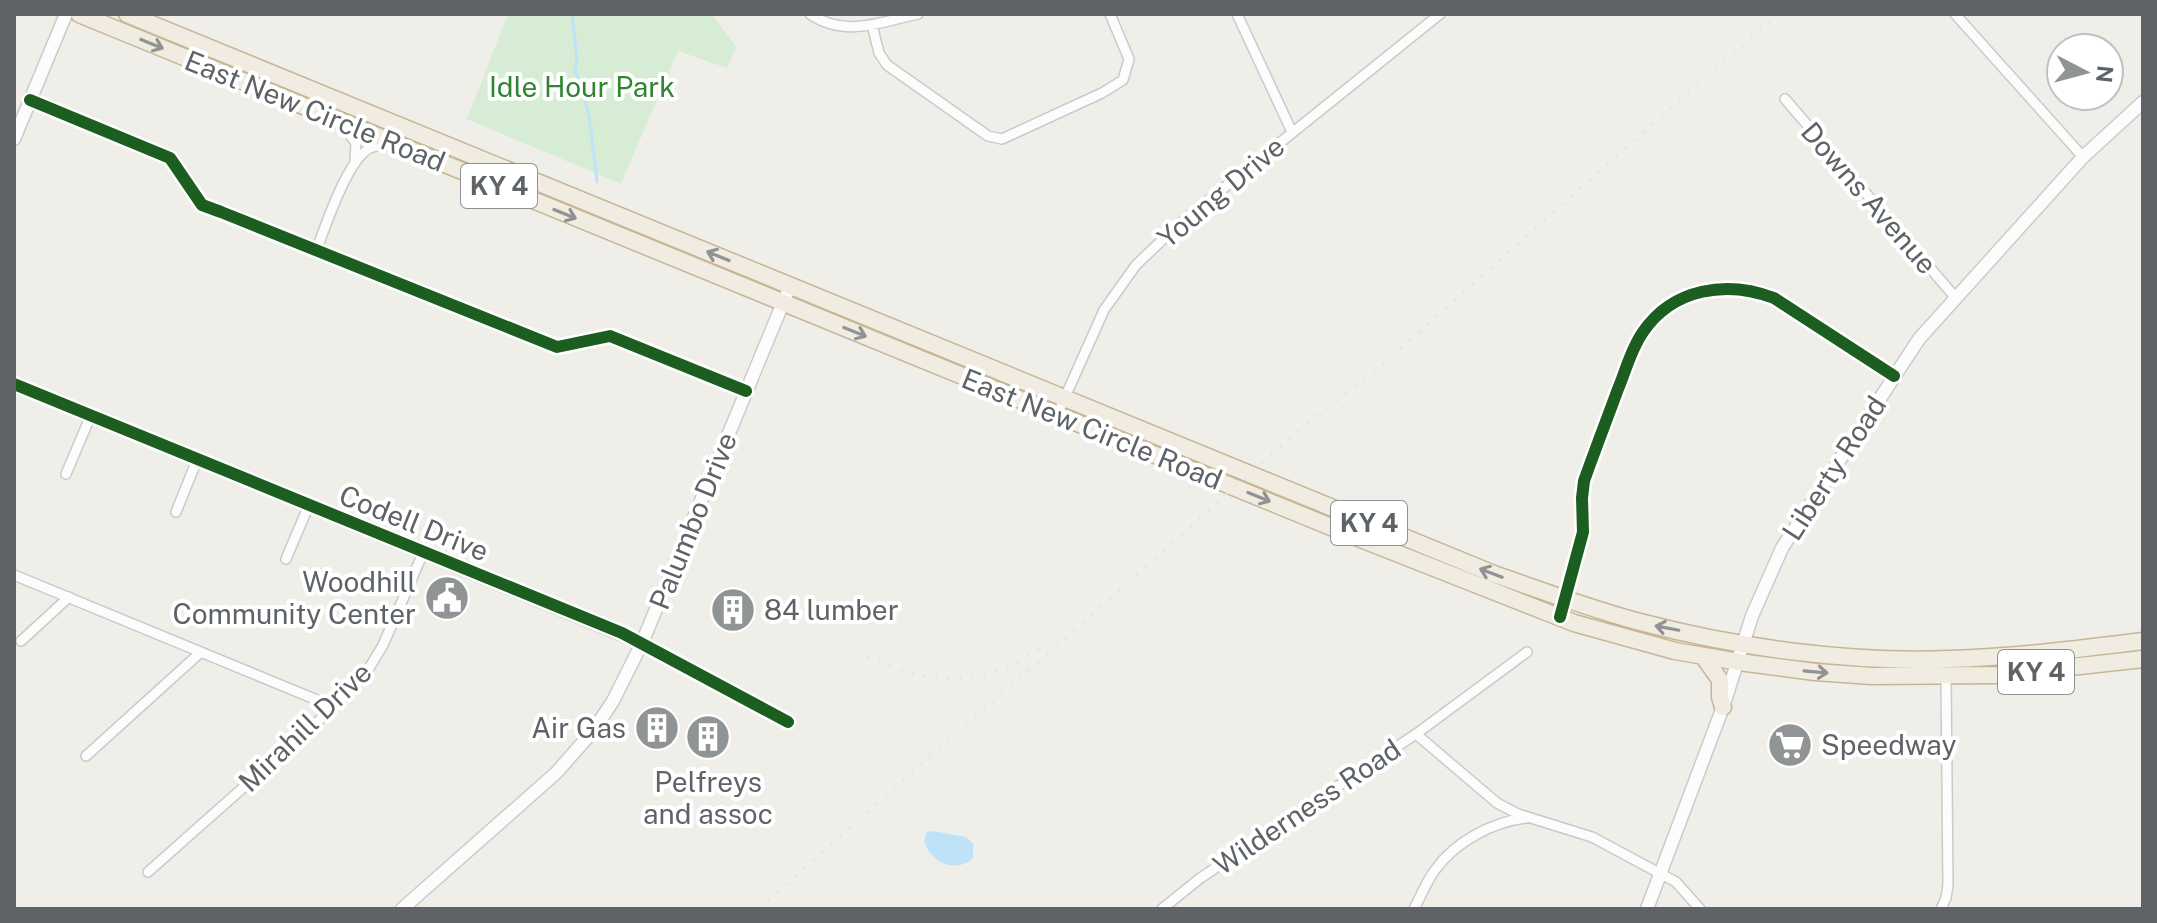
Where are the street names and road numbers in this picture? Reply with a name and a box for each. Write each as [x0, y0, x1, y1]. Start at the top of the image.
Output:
street label: East New Circle Road [180, 43, 450, 178]
street label: Downs Avenue [1795, 115, 1944, 280]
street label: Young Drive [1151, 129, 1291, 254]
road number: KY 4 [461, 164, 537, 208]
street label: East New Circle Road [957, 361, 1227, 496]
street label: Liberty Road [1775, 389, 1892, 546]
street label: Palumbo Drive [642, 428, 743, 614]
street label: Codell Drive [335, 478, 494, 567]
road number: KY 4 [1331, 501, 1407, 545]
road number: KY 4 [1998, 650, 2074, 694]
street label: Mirahill Drive [232, 655, 378, 798]
street label: Wilderness Road [1207, 732, 1406, 881]

